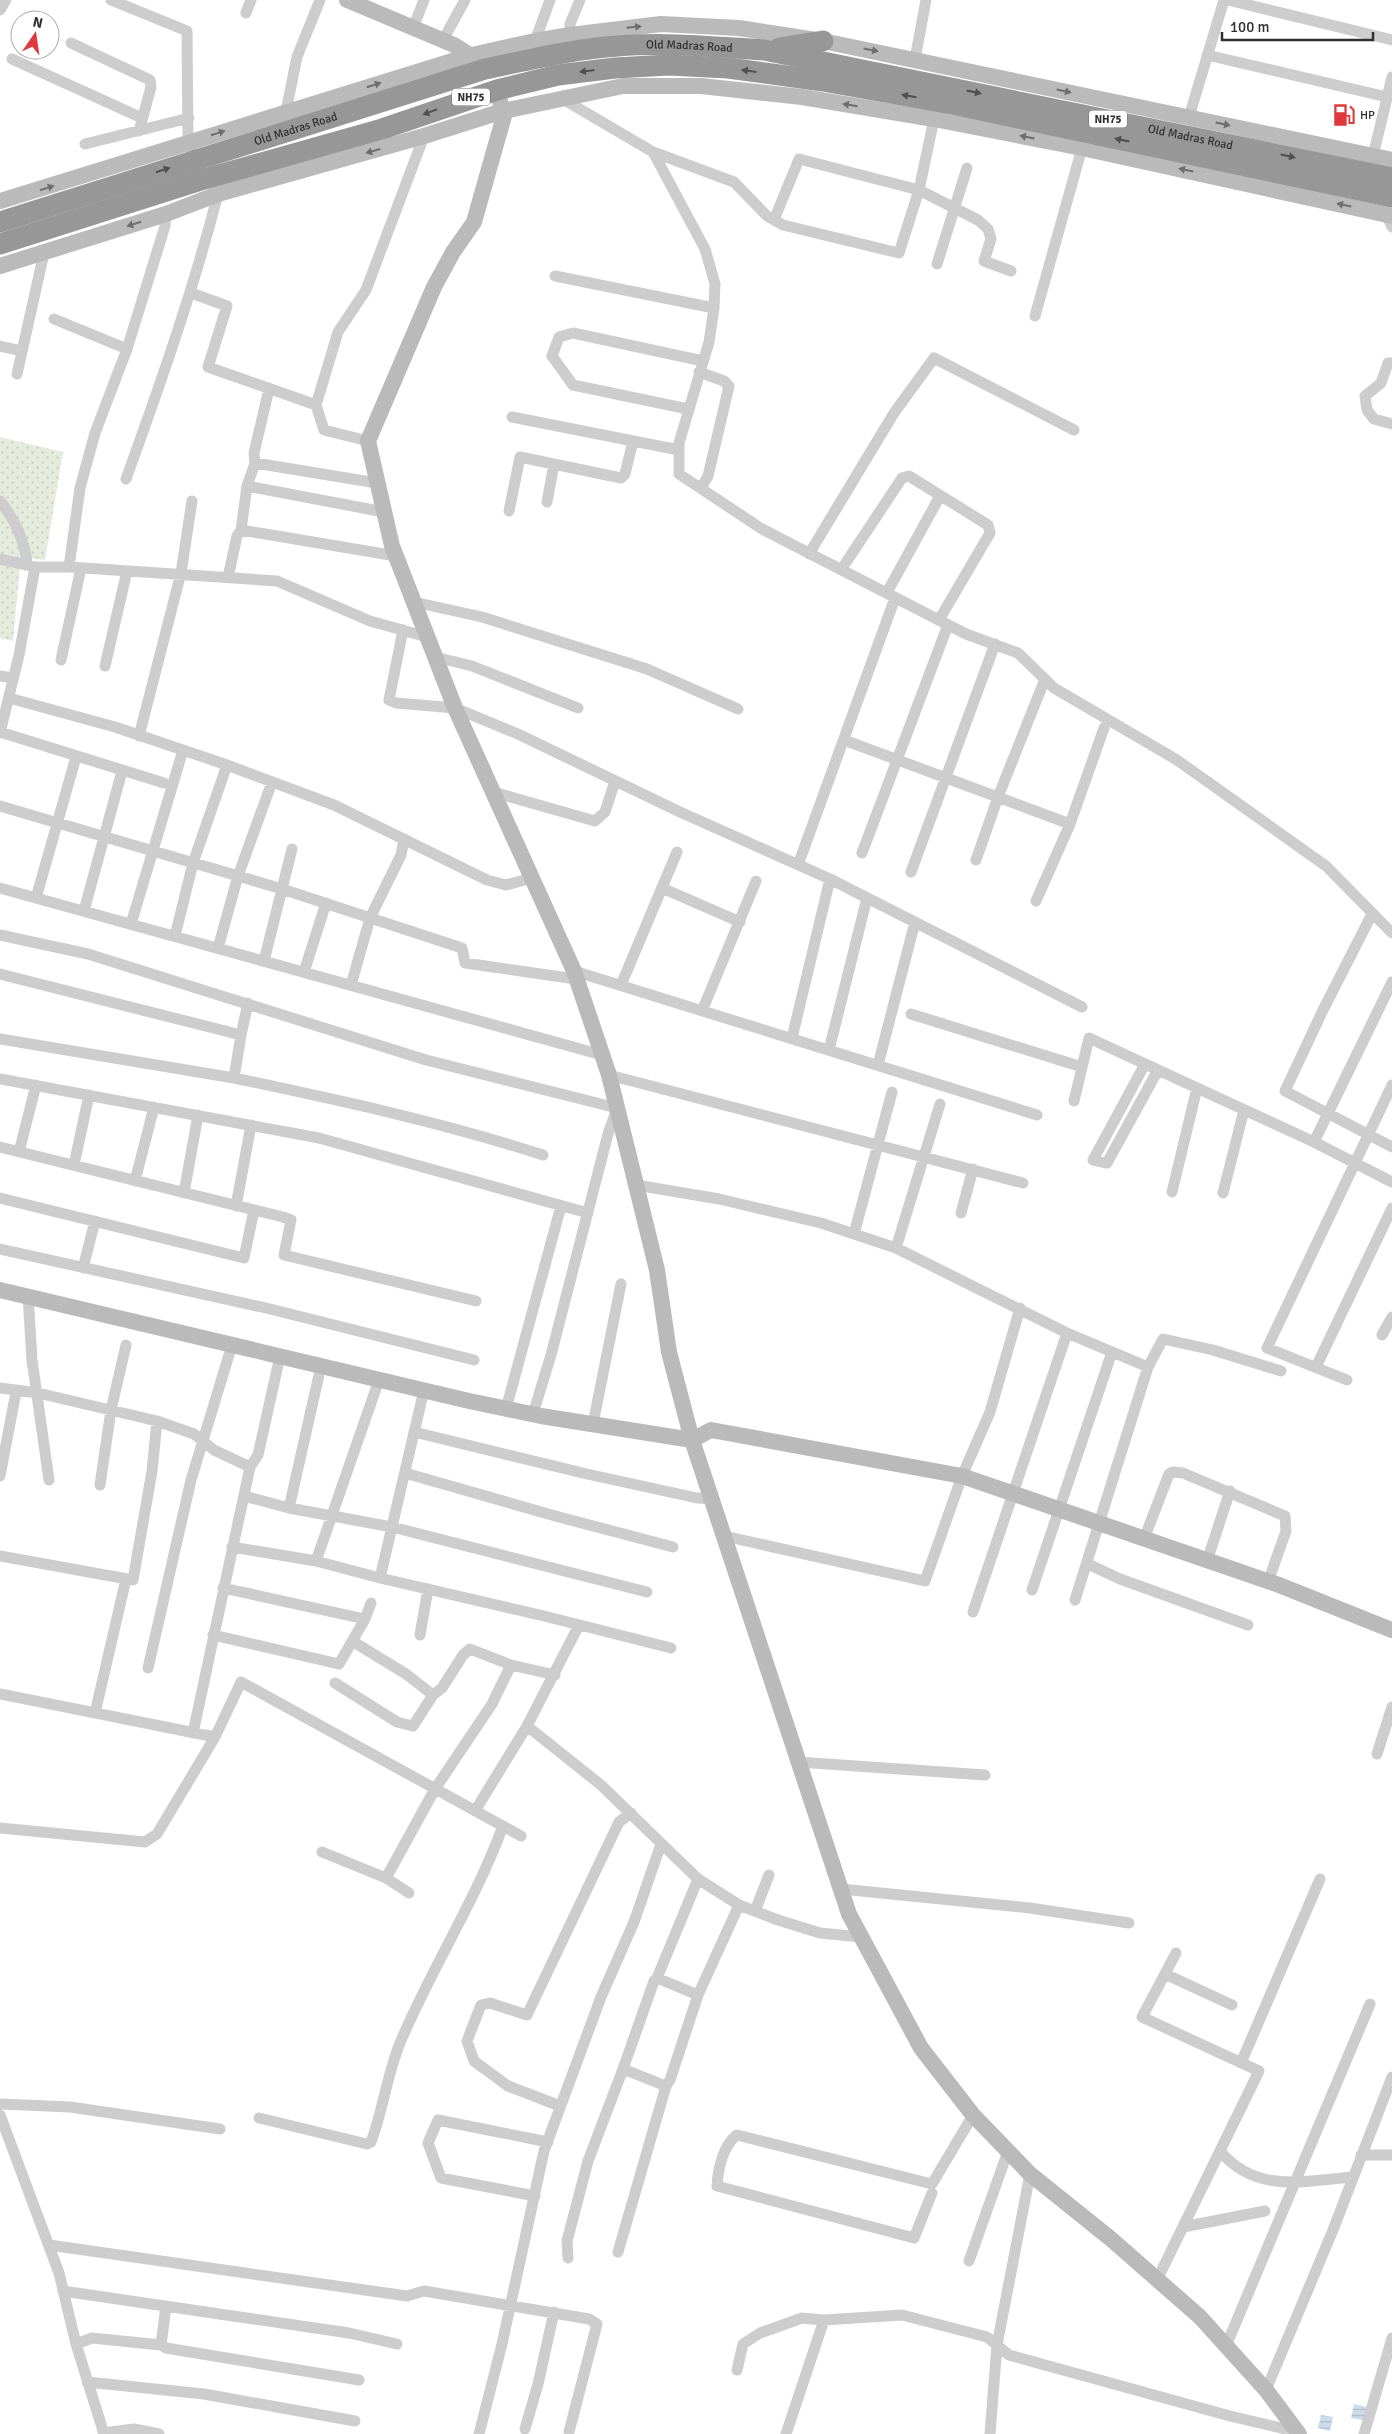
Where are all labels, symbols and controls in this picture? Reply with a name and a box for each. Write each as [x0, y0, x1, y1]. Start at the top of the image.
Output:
north arrow [10, 10, 60, 60]
scale bar [1222, 10, 1373, 42]
text: N [31, 13, 44, 32]
text: 100 m [1230, 18, 1270, 36]
one-way arrow [626, 23, 642, 31]
street label: Old Madras Road [646, 38, 733, 56]
one-way arrow [864, 47, 880, 55]
one-way arrow [741, 66, 757, 74]
one-way arrow [579, 67, 595, 75]
one-way arrow [366, 80, 381, 88]
one-way arrow [1057, 87, 1072, 95]
road number: NH75 [452, 88, 490, 105]
one-way arrow [967, 88, 982, 96]
one-way arrow [901, 92, 917, 100]
one-way arrow [841, 100, 857, 108]
fuel station icon: HP [1331, 102, 1357, 128]
one-way arrow [422, 108, 437, 116]
place label: HP [1360, 108, 1375, 123]
street label: Old Madras Road [252, 109, 339, 149]
road number: NH75 [1089, 110, 1127, 128]
street label: Old Madras Road [1146, 121, 1234, 153]
one-way arrow [1216, 121, 1232, 129]
one-way arrow [211, 128, 226, 136]
one-way arrow [1019, 133, 1034, 141]
one-way arrow [1114, 136, 1129, 144]
one-way arrow [365, 147, 380, 155]
one-way arrow [1280, 152, 1295, 160]
one-way arrow [156, 166, 171, 174]
one-way arrow [1178, 166, 1193, 174]
one-way arrow [40, 183, 55, 191]
one-way arrow [1337, 201, 1352, 209]
one-way arrow [127, 221, 142, 229]

